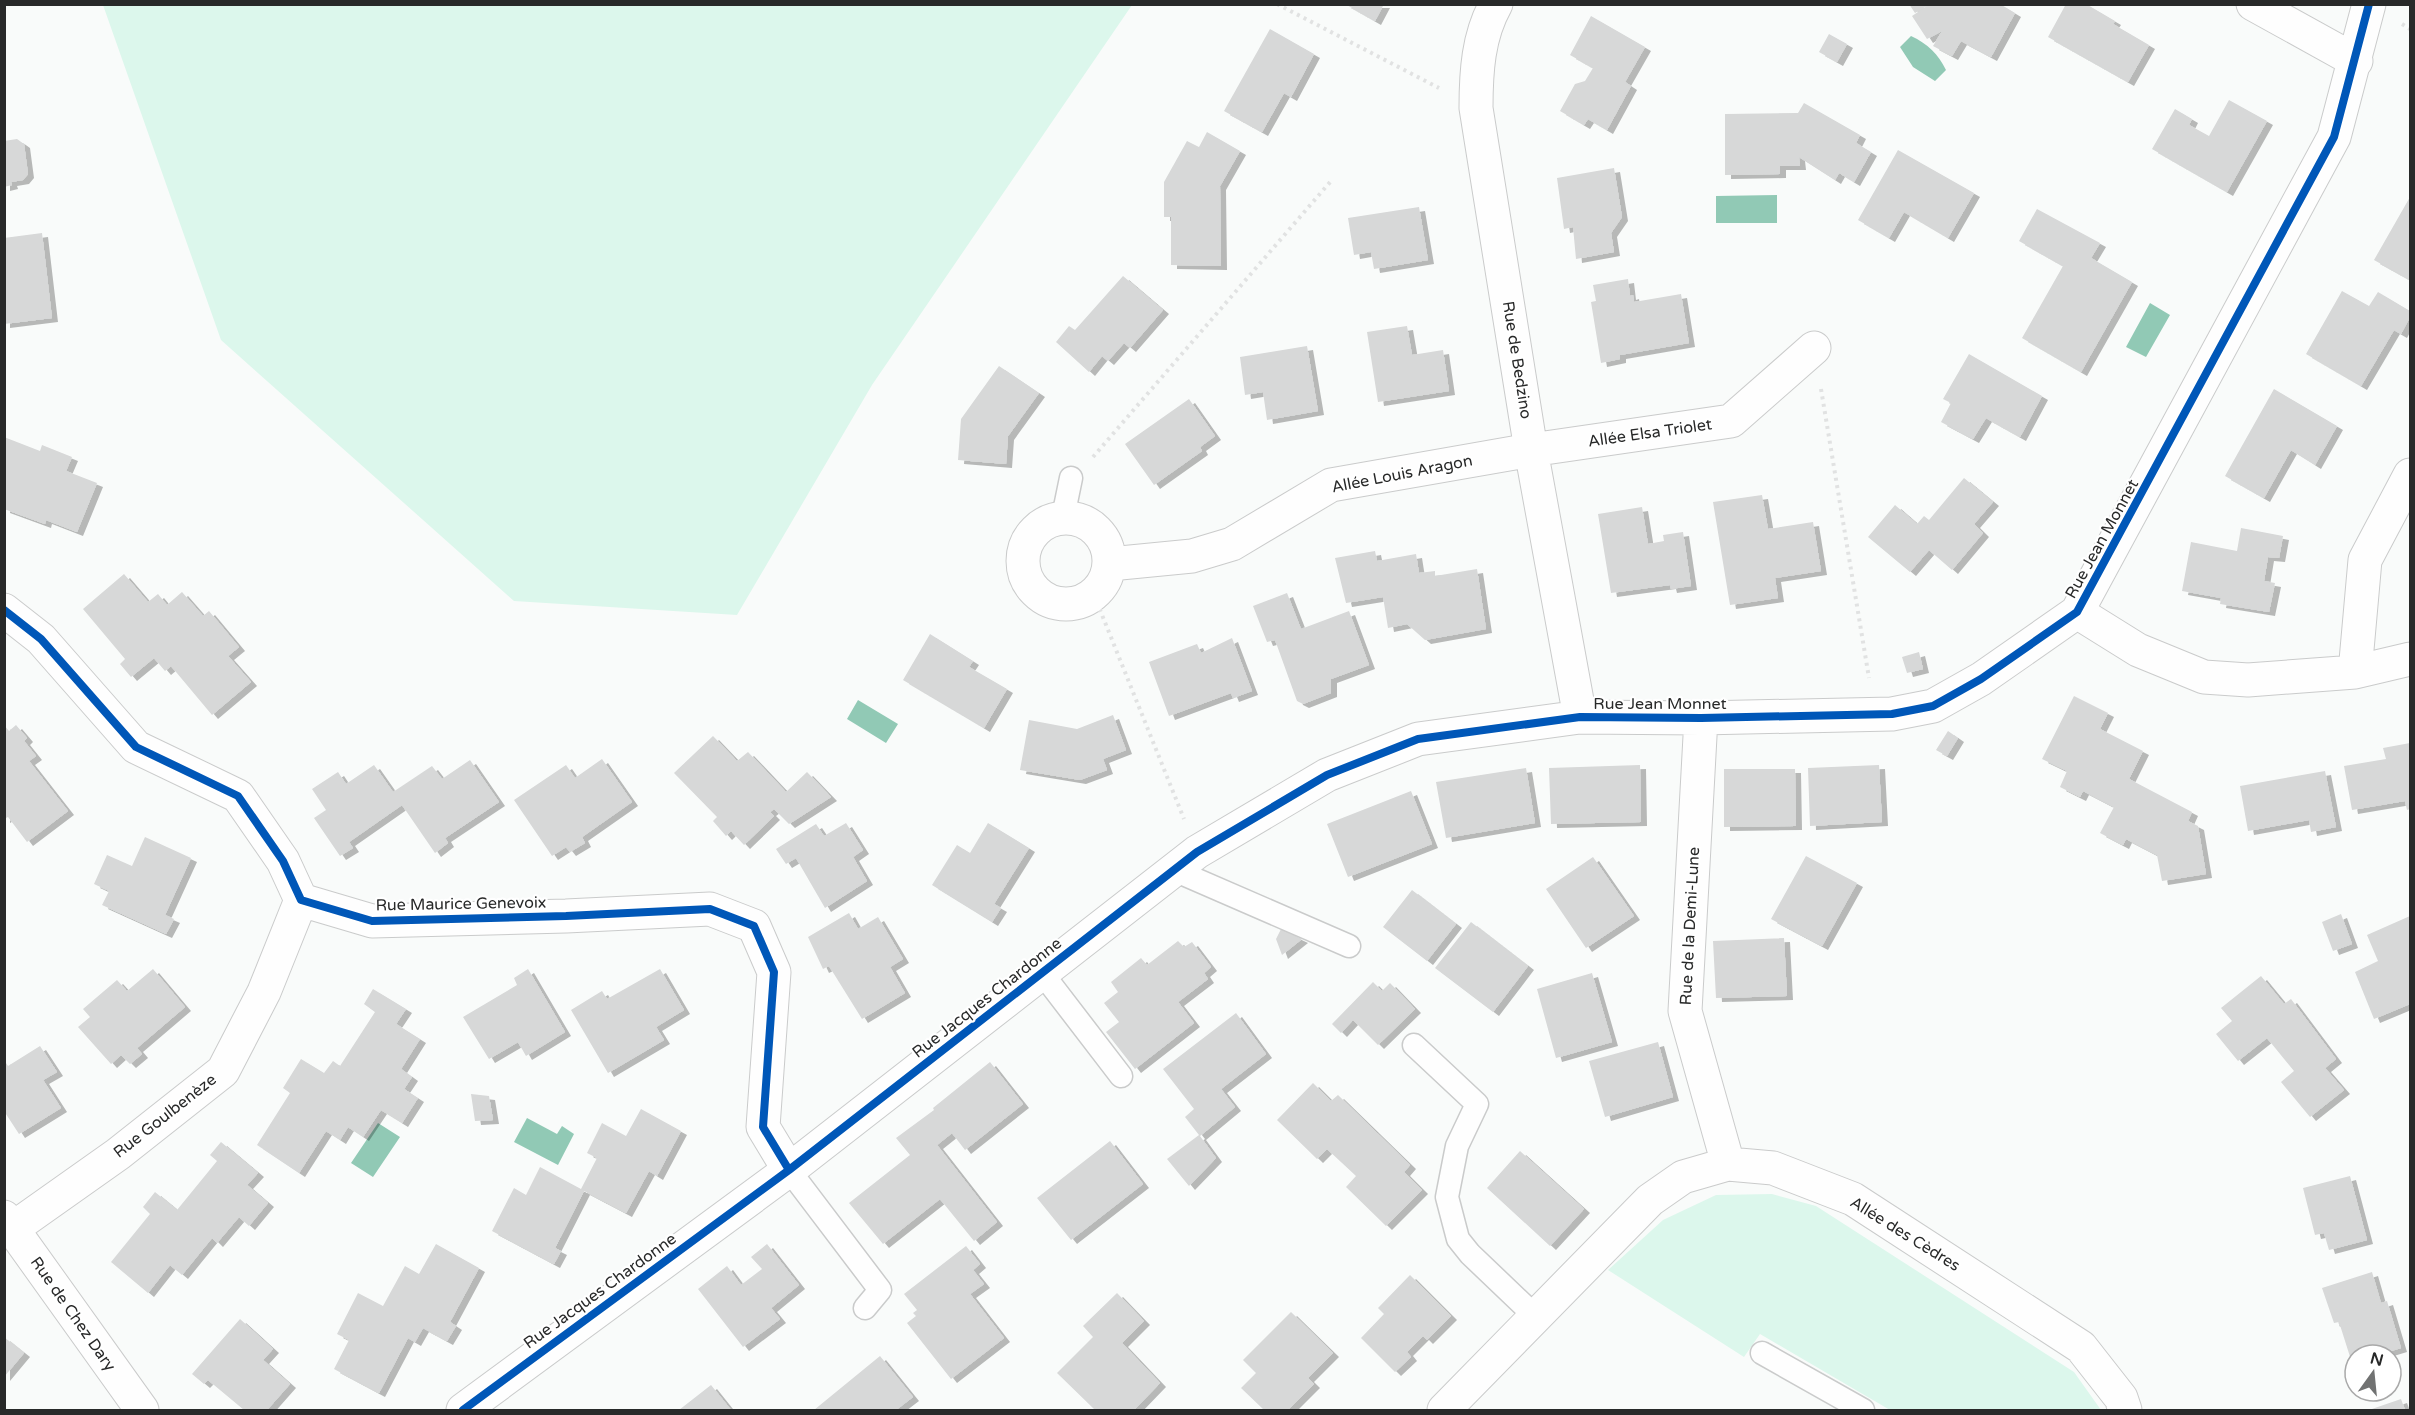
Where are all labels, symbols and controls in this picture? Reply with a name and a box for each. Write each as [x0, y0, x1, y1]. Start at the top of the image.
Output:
street label: Rue de Bedzino [1498, 300, 1536, 420]
street label: Allée Elsa Triolet [1587, 414, 1713, 452]
street label: Allée Louis Aragon [1330, 451, 1474, 497]
street label: Rue Jean Monnet [2061, 476, 2143, 602]
street label: Rue Jean Monnet [1593, 694, 1727, 714]
street label: Rue de la Demi-Lune [1676, 846, 1704, 1006]
street label: Rue Maurice Genevoix [375, 893, 547, 915]
street label: Rue Jacques Chardonne [908, 933, 1066, 1063]
street label: Rue Goulbenèze [110, 1070, 220, 1162]
street label: Allée des Cèdres [1846, 1192, 1964, 1276]
street label: Rue Jacques Chardonne [520, 1229, 680, 1353]
street label: Rue de Chez Dary [26, 1253, 120, 1375]
north arrow [2343, 1343, 2403, 1403]
text: N [2368, 1348, 2385, 1371]

